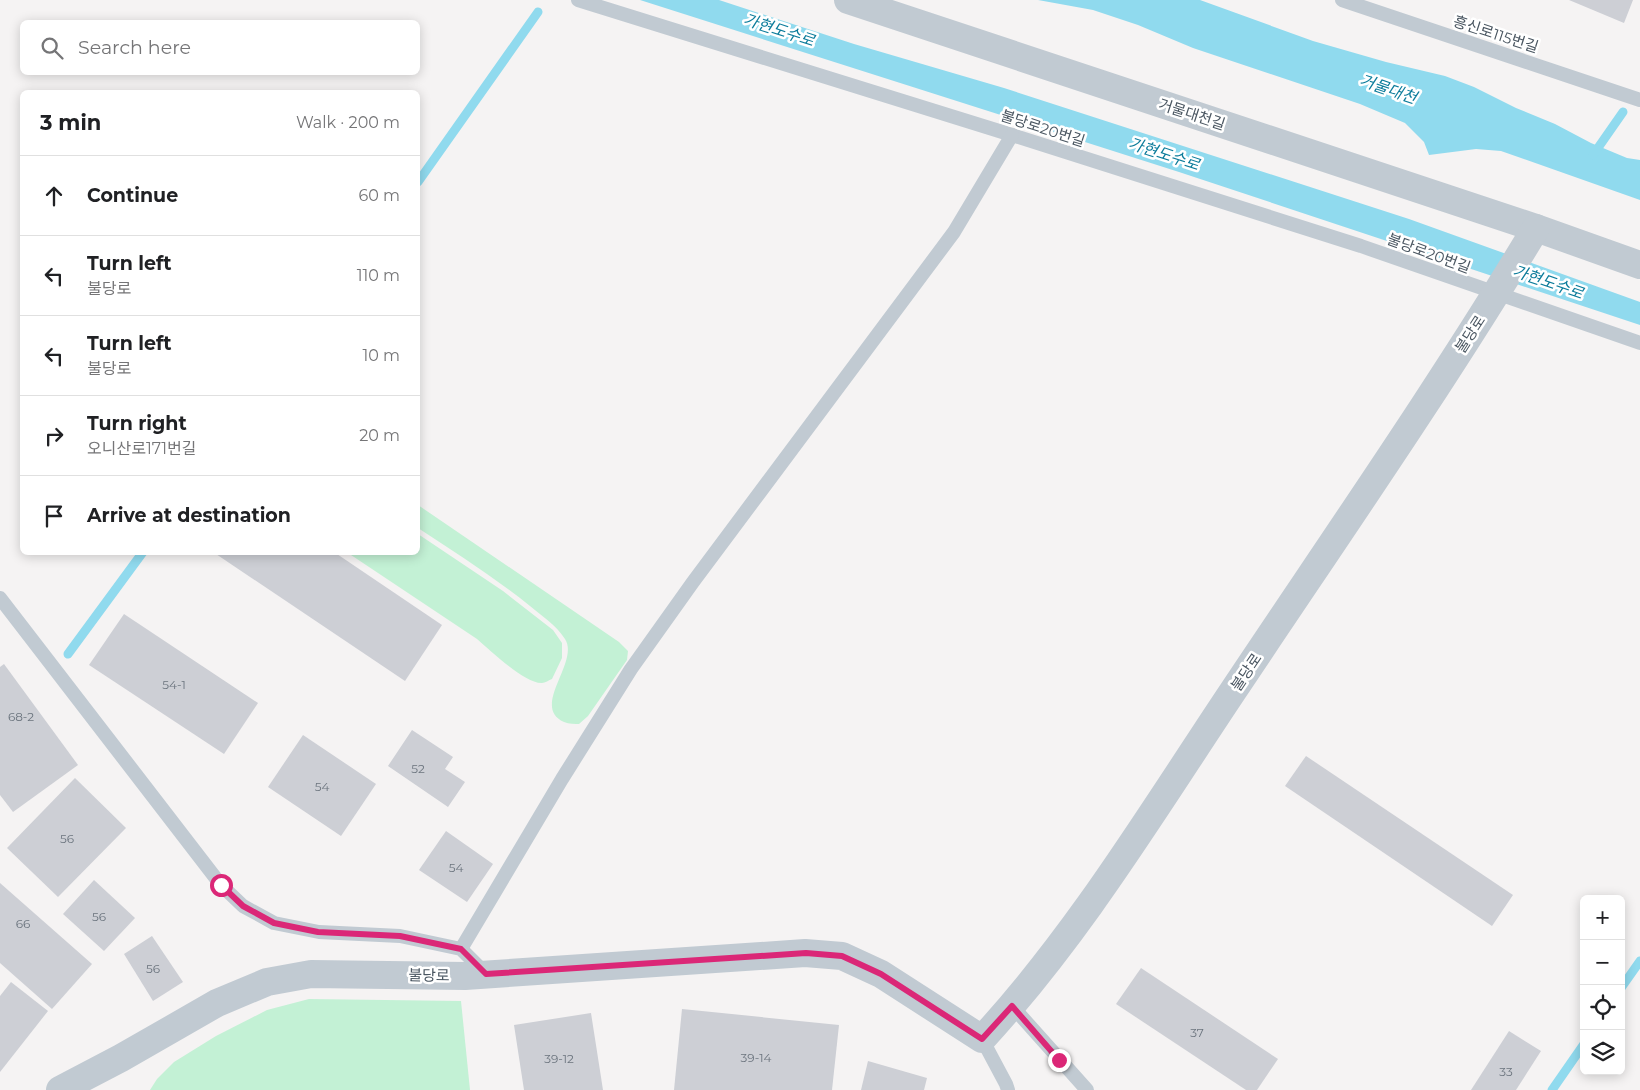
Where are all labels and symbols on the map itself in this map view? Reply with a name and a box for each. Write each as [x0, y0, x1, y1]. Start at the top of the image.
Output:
water label: 가현도수로 [741, 10, 818, 51]
street label: 흥신로115번길 [1451, 11, 1541, 57]
water label: 거물대천 [1357, 70, 1421, 108]
street label: 거물대천길 [1156, 94, 1228, 134]
street label: 불당로20번길 [998, 105, 1088, 151]
water label: 가현도수로 [1126, 134, 1203, 175]
street label: 불당로20번길 [1385, 229, 1473, 277]
water label: 가현도수로 [1510, 261, 1587, 303]
street label: 불당로 [1451, 311, 1489, 357]
street label: 불당로 [1227, 650, 1265, 694]
house number: 54-1 [162, 677, 186, 692]
house number: 68-2 [8, 709, 34, 724]
house number: 52 [411, 761, 425, 776]
house number: 54 [315, 779, 329, 794]
house number: 56 [60, 831, 74, 846]
house number: 54 [449, 860, 463, 875]
route start [210, 874, 233, 897]
house number: 56 [92, 909, 106, 924]
house number: 66 [16, 916, 30, 931]
house number: 56 [146, 961, 160, 976]
street label: 불당로 [408, 965, 450, 985]
house number: 37 [1190, 1025, 1204, 1040]
route end [1048, 1049, 1071, 1072]
house number: 39-14 [741, 1050, 771, 1065]
house number: 39-12 [544, 1051, 574, 1066]
house number: 33 [1499, 1064, 1513, 1079]

